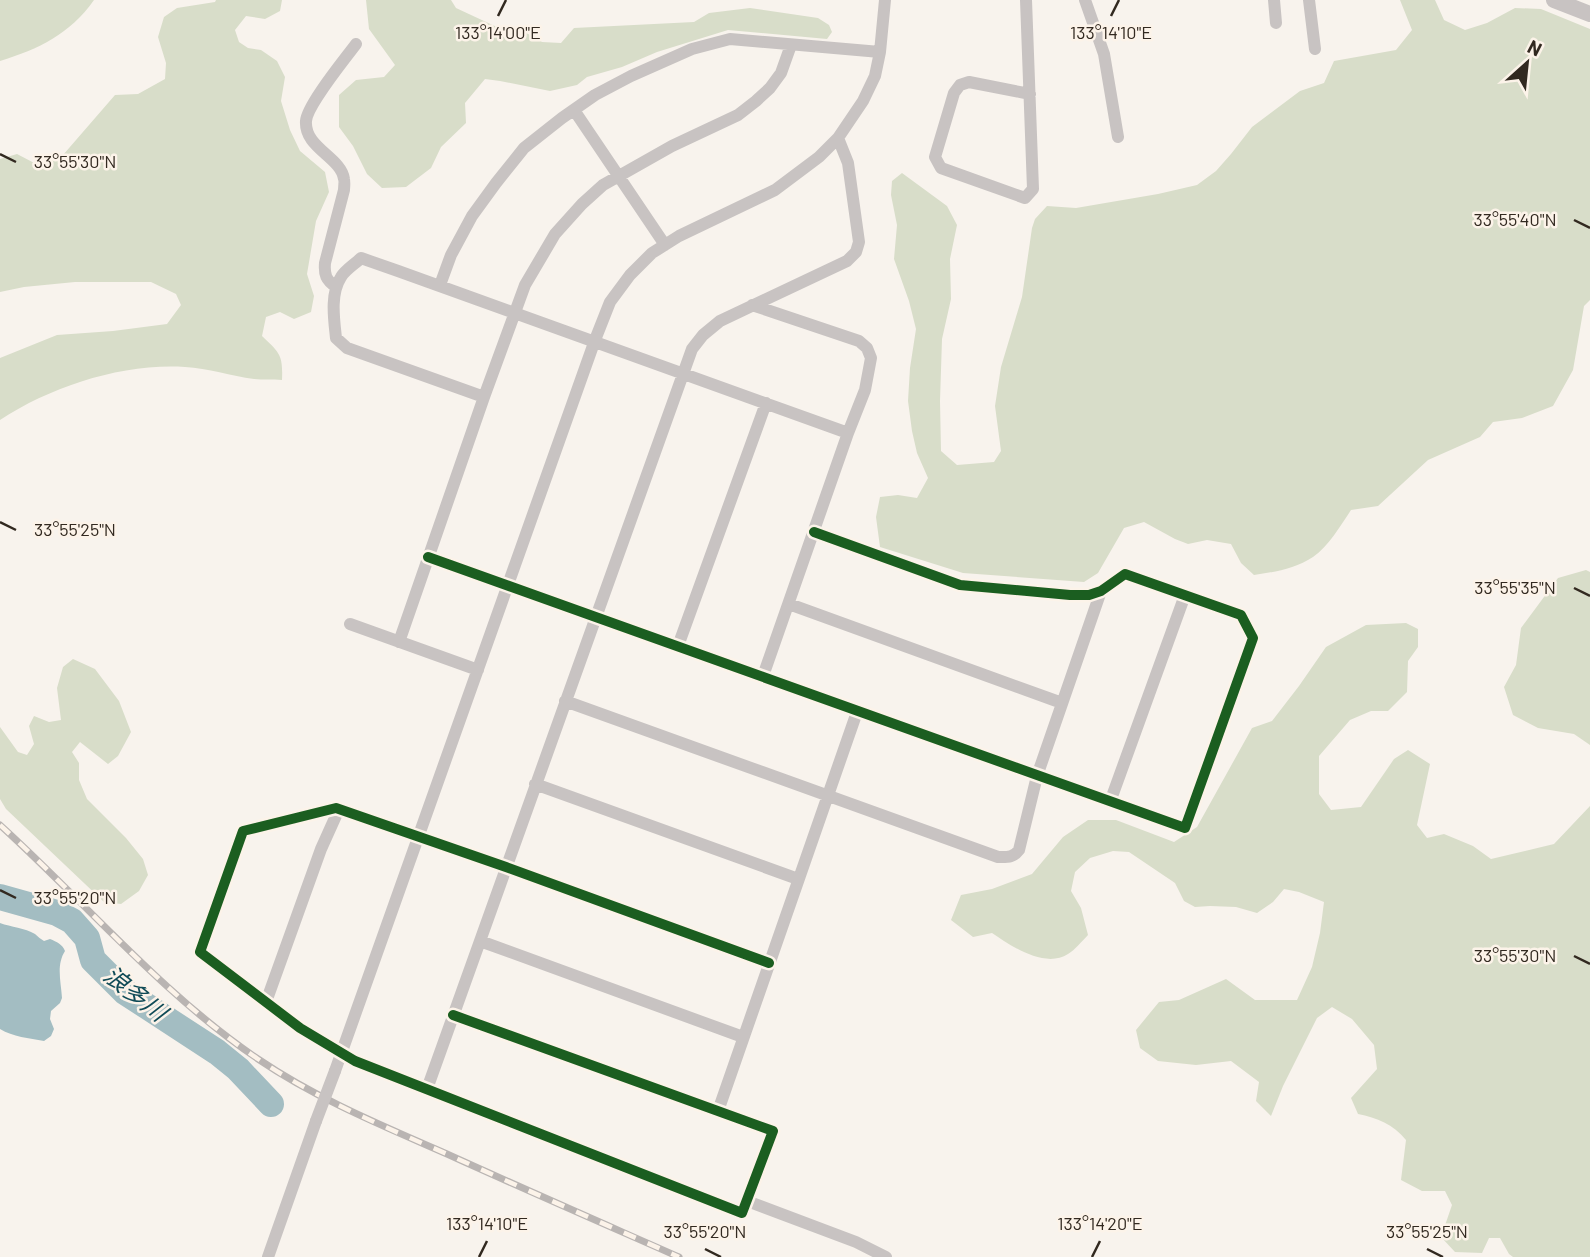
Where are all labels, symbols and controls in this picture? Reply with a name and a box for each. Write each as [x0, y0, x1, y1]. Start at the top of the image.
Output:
text: 133°14'00"E [455, 21, 541, 43]
text: 133°14'10"E [1070, 21, 1152, 43]
north arrow [1492, 28, 1562, 98]
text: N [1524, 34, 1546, 61]
text: 33°55'30"N [34, 150, 116, 172]
text: 33°55'40"N [1473, 208, 1557, 230]
text: 33°55'25"N [34, 518, 116, 540]
text: 33°55'35"N [1474, 576, 1556, 598]
text: 33°55'20"N [34, 886, 117, 908]
text: 33°55'30"N [1474, 944, 1556, 966]
water label: 浪多川 [99, 959, 176, 1028]
text: 133°14'10"E [446, 1212, 528, 1234]
text: 133°14'20"E [1057, 1212, 1143, 1234]
text: 33°55'20"N [664, 1220, 747, 1242]
text: 33°55'25"N [1386, 1220, 1468, 1242]

